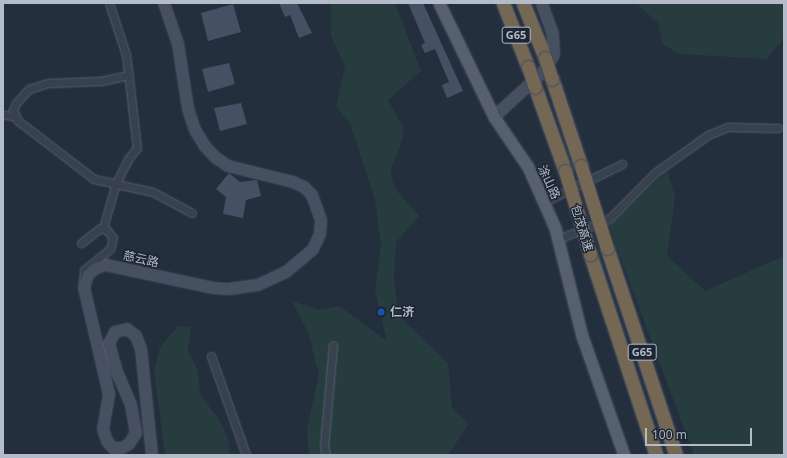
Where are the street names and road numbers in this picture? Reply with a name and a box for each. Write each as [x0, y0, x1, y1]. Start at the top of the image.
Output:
road number: G65 [501, 26, 531, 44]
street label: 涂山路 [535, 163, 563, 201]
street label: 包茂高速 [568, 203, 596, 253]
street label: 慈云路 [122, 248, 160, 270]
road number: G65 [627, 343, 657, 361]

